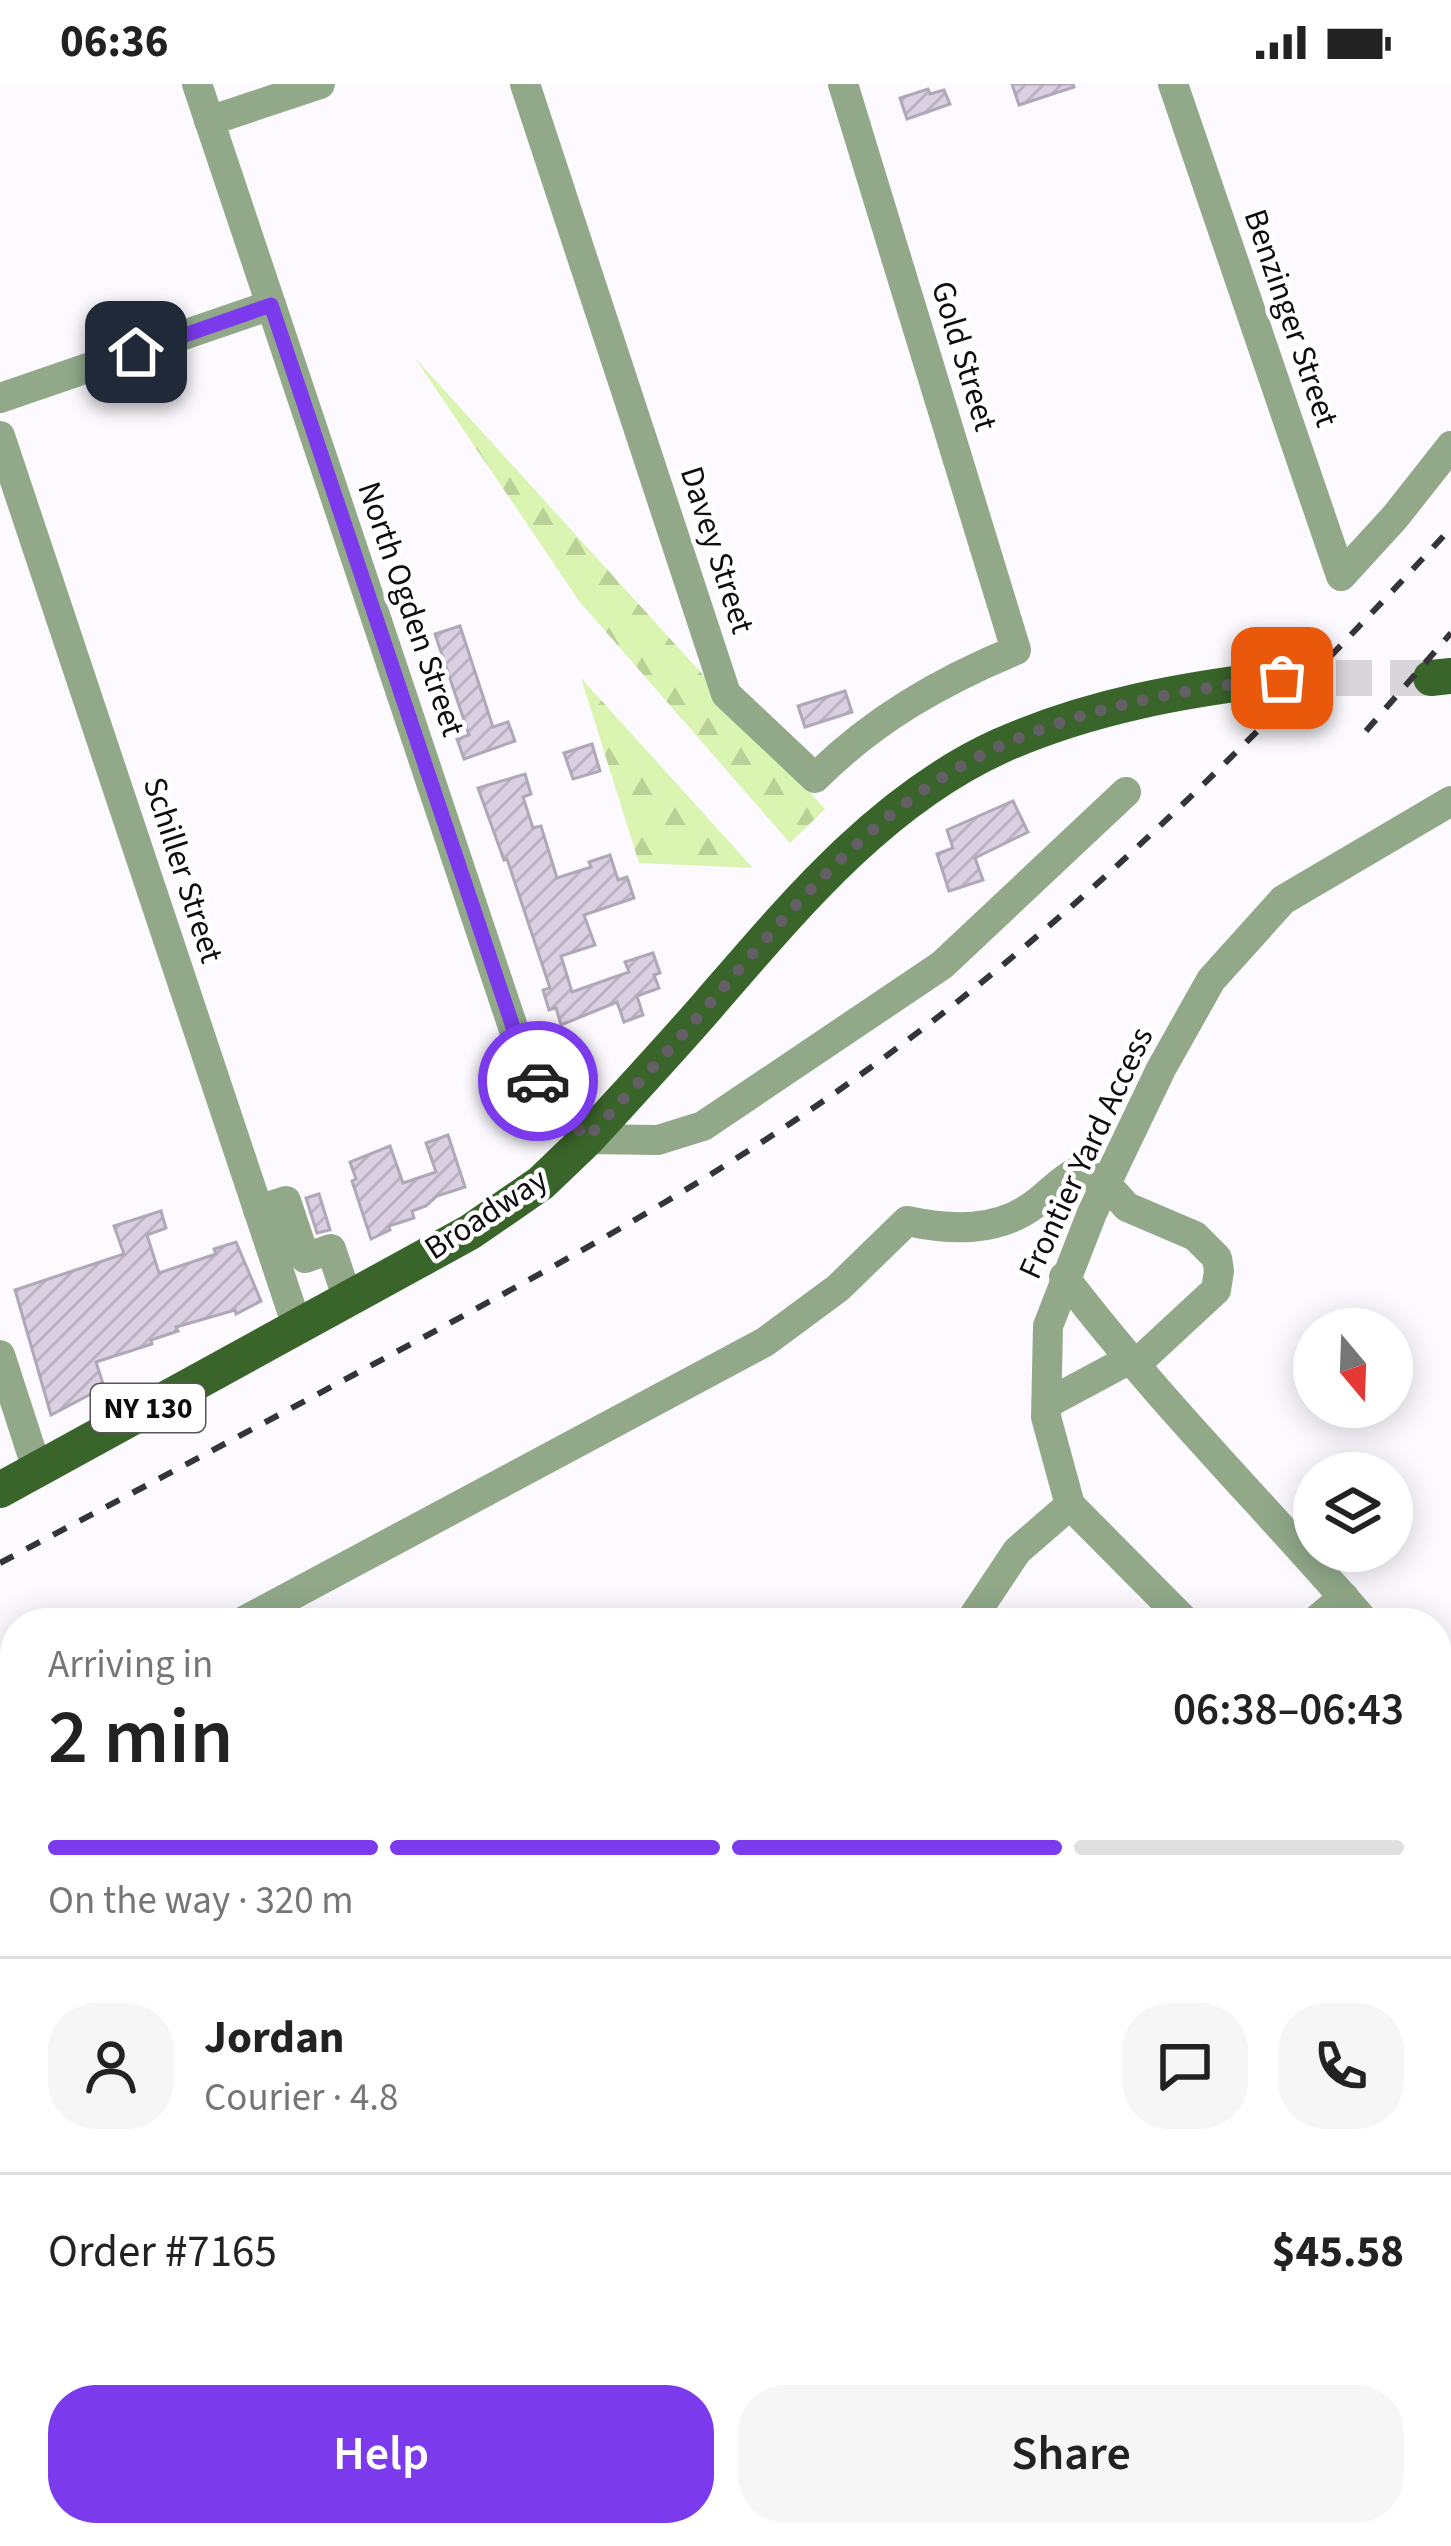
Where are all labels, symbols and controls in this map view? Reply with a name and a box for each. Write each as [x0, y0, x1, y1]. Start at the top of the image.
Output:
text: 06:36 [60, 10, 169, 74]
street label: Benzinger Street [1232, 203, 1350, 433]
street label: Gold Street [919, 275, 1009, 437]
pin [85, 301, 187, 403]
icon: home [103, 319, 169, 385]
street label: Davey Street [668, 460, 766, 640]
street label: North Ogden Street [345, 475, 477, 743]
pin [1231, 627, 1333, 729]
icon: bag [1249, 645, 1315, 711]
street label: Schiller Street [131, 771, 235, 969]
street label: Frontier Yard Access [1007, 1019, 1165, 1287]
courier [478, 1021, 598, 1141]
icon: car [505, 1048, 571, 1114]
street label: Broadway [415, 1156, 557, 1271]
north arrow [1293, 1308, 1413, 1428]
map controls [1293, 1308, 1413, 1572]
road number: NY 130 [91, 1384, 205, 1432]
button: layers [1293, 1452, 1413, 1572]
text: Arriving in [48, 1637, 213, 1693]
text: 06:38–06:43 [1173, 1678, 1404, 1742]
text: 2 min [48, 1682, 233, 1793]
text: On the way · 320 m [48, 1873, 354, 1929]
button: person [48, 2003, 174, 2129]
button: chat [1122, 2003, 1248, 2129]
button: phone [1278, 2003, 1404, 2129]
text: Jordan [204, 2006, 345, 2070]
text: Courier · 4.8 [204, 2070, 398, 2126]
text: Order #7165 [48, 2220, 277, 2284]
text: $45.58 [1272, 2220, 1404, 2284]
button: Help [48, 2385, 714, 2523]
button: Share [738, 2385, 1404, 2523]

